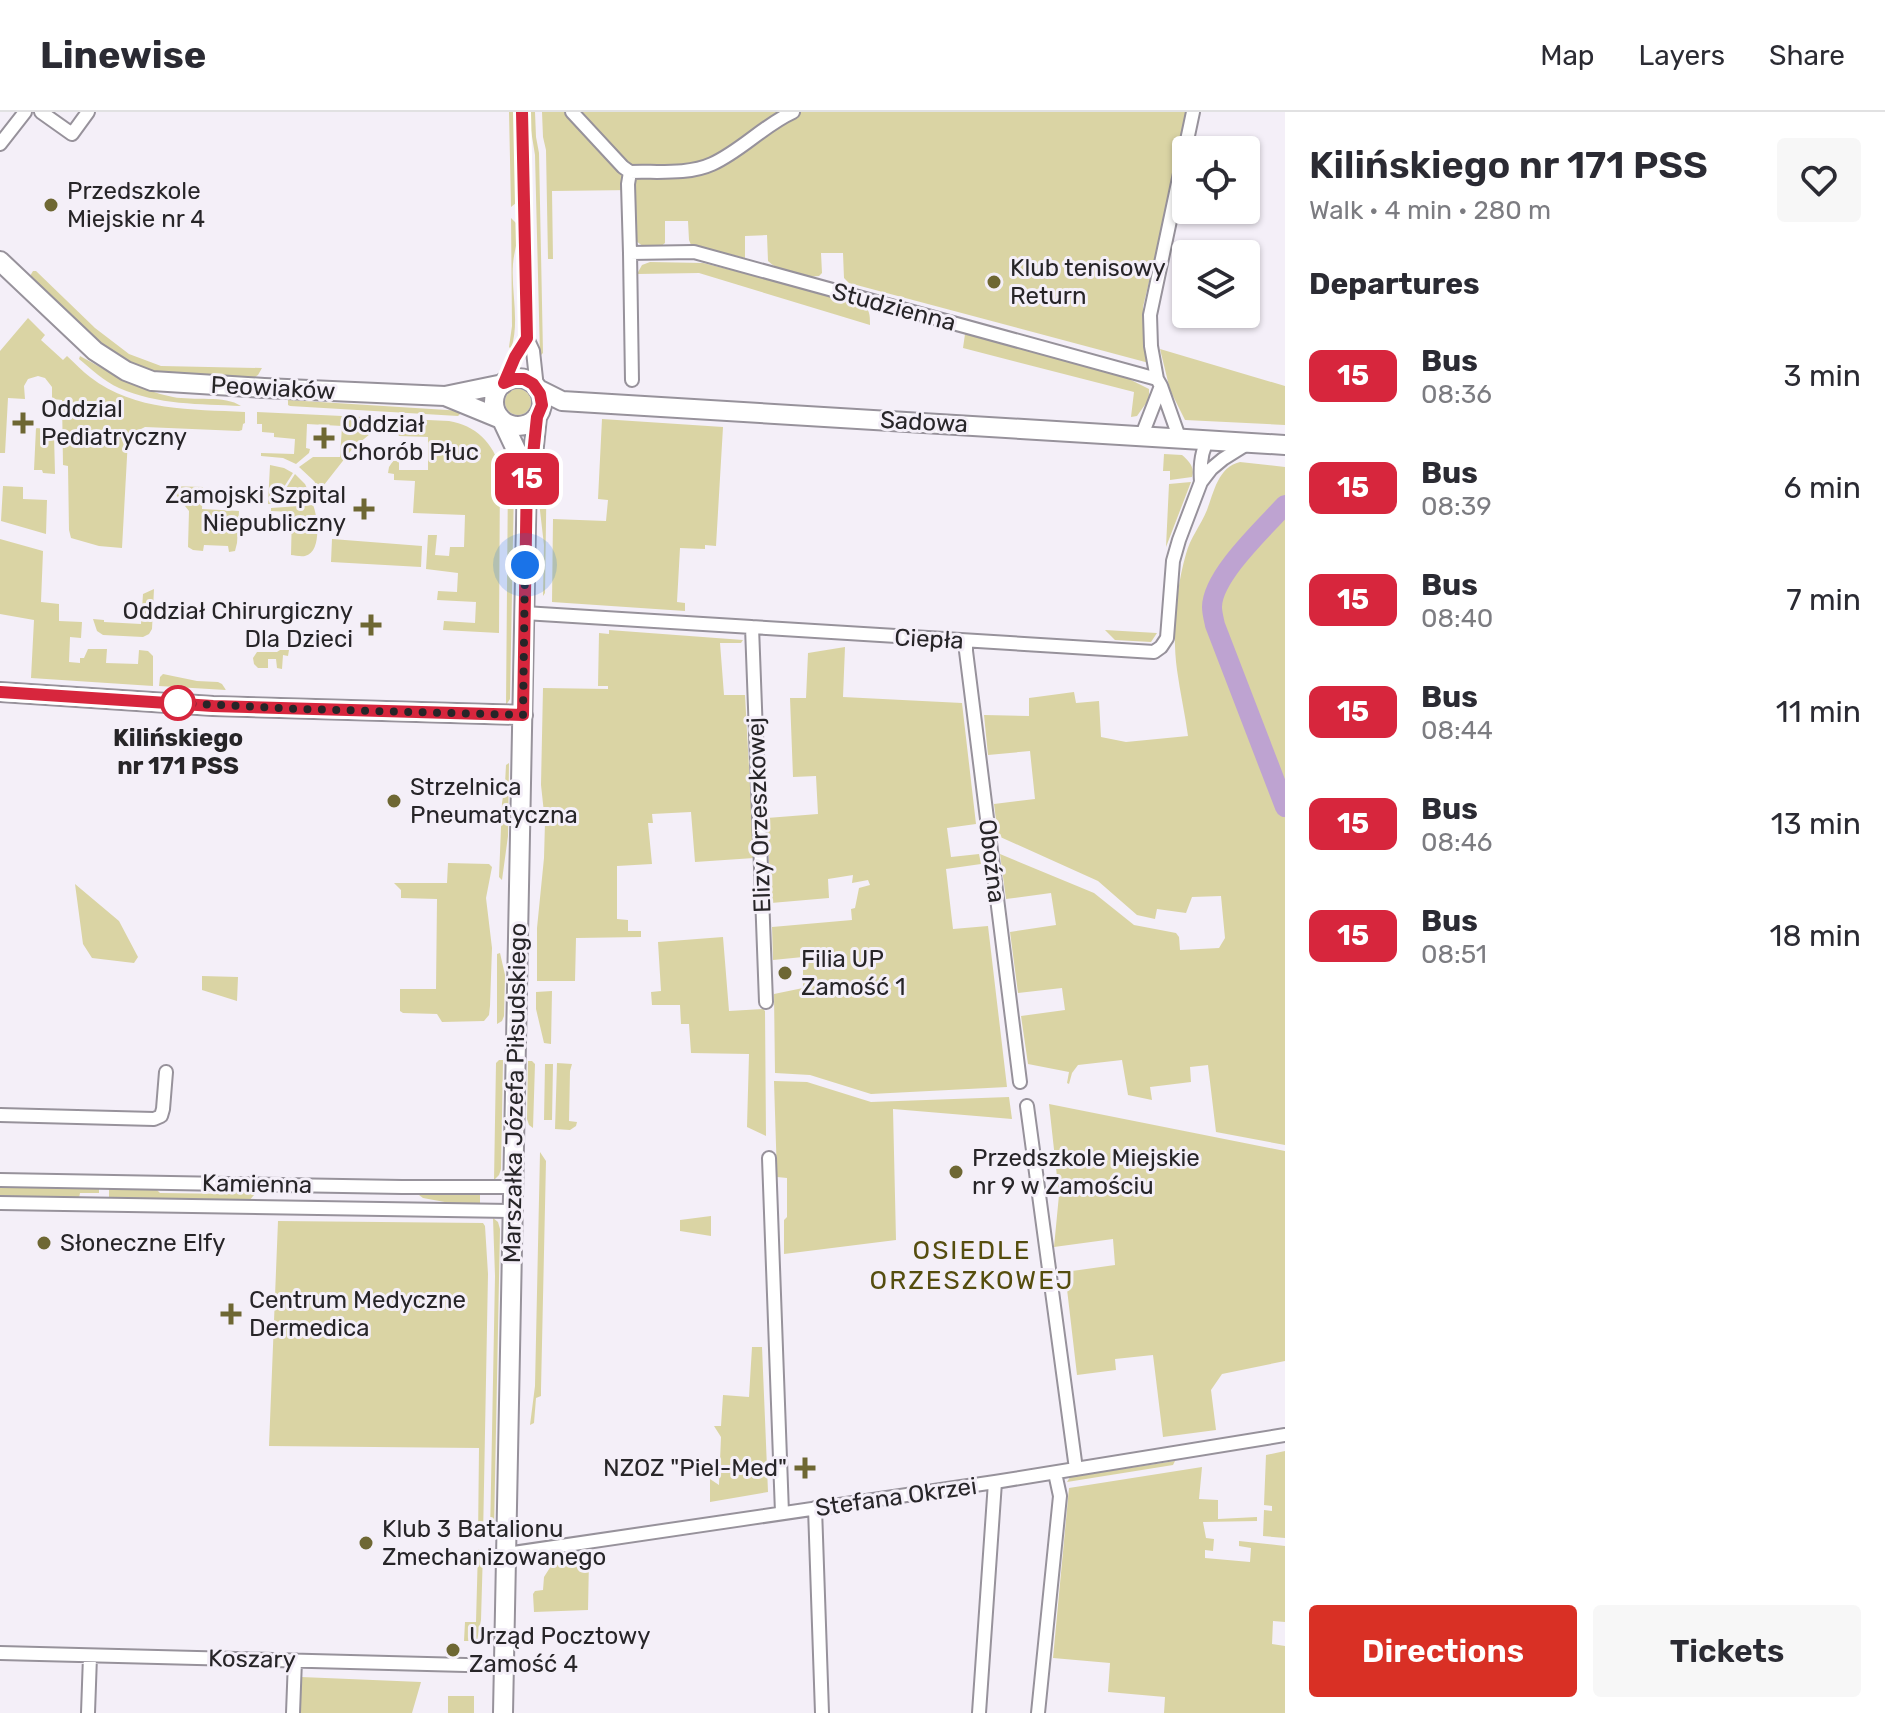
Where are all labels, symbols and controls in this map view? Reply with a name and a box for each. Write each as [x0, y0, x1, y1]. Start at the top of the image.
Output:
text: Linewise [40, 32, 206, 78]
text: Map [1540, 39, 1595, 72]
text: Layers [1639, 39, 1725, 72]
text: Share [1769, 39, 1845, 72]
map controls [1172, 136, 1260, 328]
button: locate [1172, 136, 1260, 224]
button: heart [1777, 138, 1861, 222]
text: Kilińskiego nr 171 PSS [1309, 142, 1708, 188]
place label: Przedszkole Miejskie nr 4 [67, 177, 205, 233]
text: Walk · 4 min · 280 m [1309, 195, 1551, 226]
marker: Przedszkole Miejskie nr 4 [42, 196, 60, 214]
button: layers [1172, 240, 1260, 328]
place label: Klub tenisowy Return [1010, 254, 1166, 310]
text: Departures [1309, 266, 1480, 302]
marker: Klub tenisowy Return [985, 273, 1003, 291]
street label: Studzienna [829, 277, 959, 337]
text: Bus [1421, 343, 1478, 379]
text: 3 min [1784, 358, 1861, 394]
text: 15 [1337, 359, 1369, 392]
street label: Peowiaków [210, 371, 336, 405]
text: 08:36 [1421, 379, 1492, 410]
place label: Oddzial Pediatryczny [41, 395, 187, 451]
street label: Sadowa [879, 406, 969, 438]
place label: Oddział Chorób Płuc [342, 410, 479, 466]
marker: Oddzial Pediatryczny [12, 412, 34, 434]
marker: Oddział Chorób Płuc [313, 427, 335, 449]
line badge: 15 [491, 453, 563, 505]
text: Bus [1421, 455, 1478, 491]
text: 15 [511, 462, 543, 495]
text: 6 min [1783, 470, 1861, 506]
text: 15 [1337, 471, 1369, 504]
place label: Zamojski Szpital Niepubliczny [165, 481, 346, 537]
text: 08:39 [1421, 491, 1492, 522]
marker: Zamojski Szpital Niepubliczny [353, 498, 375, 520]
your location [505, 545, 545, 585]
text: Bus [1421, 567, 1478, 603]
text: 7 min [1786, 582, 1861, 618]
text: 15 [1337, 583, 1369, 616]
place label: Oddział Chirurgiczny Dla Dzieci [123, 597, 353, 653]
text: 08:40 [1421, 603, 1493, 634]
marker: Oddział Chirurgiczny Dla Dzieci [360, 614, 382, 636]
street label: Ciepła [894, 623, 964, 655]
text: Bus [1421, 679, 1478, 715]
marker: Kilińskiego nr 171 PSS [161, 686, 195, 720]
text: 11 min [1776, 694, 1861, 730]
text: 15 [1337, 695, 1369, 728]
text: 08:44 [1421, 715, 1493, 746]
street label: Elizy Orzeszkowej [742, 717, 776, 913]
place label: Kilińskiego nr 171 PSS [113, 724, 243, 780]
place label: Strzelnica Pneumatyczna [410, 773, 578, 829]
text: Bus [1421, 791, 1478, 827]
marker: Strzelnica Pneumatyczna [385, 792, 403, 810]
text: 13 min [1771, 806, 1861, 842]
text: 15 [1337, 807, 1369, 840]
street label: Oboźna [973, 818, 1011, 904]
text: 08:46 [1421, 827, 1493, 858]
text: Bus [1421, 903, 1478, 939]
text: 18 min [1770, 918, 1861, 954]
text: 15 [1337, 919, 1369, 952]
street label: Marszałka Józefa Piłsudskiego [498, 923, 532, 1263]
text: 08:51 [1421, 939, 1487, 970]
place label: Filia UP Zamość 1 [801, 945, 905, 1001]
marker: Filia UP Zamość 1 [776, 964, 794, 982]
place label: Przedszkole Miejskie nr 9 w Zamościu [972, 1144, 1200, 1200]
marker: Przedszkole Miejskie nr 9 w Zamościu [947, 1163, 965, 1181]
street label: Kamienna [202, 1169, 312, 1199]
place label: Słoneczne Elfy [60, 1229, 226, 1257]
marker: Słoneczne Elfy [35, 1234, 53, 1252]
district label: OSIEDLE ORZESZKOWEJ [870, 1235, 1074, 1296]
place label: Centrum Medyczne Dermedica [249, 1286, 466, 1342]
marker: Centrum Medyczne Dermedica [220, 1303, 242, 1325]
place label: NZOZ "Piel-Med" [603, 1454, 787, 1482]
marker: NZOZ "Piel-Med" [794, 1457, 816, 1479]
street label: Stefana Okrzei [813, 1472, 979, 1522]
place label: Klub 3 Batalionu Zmechanizowanego [382, 1515, 606, 1571]
marker: Klub 3 Batalionu Zmechanizowanego [357, 1534, 375, 1552]
button: Directions [1309, 1605, 1577, 1697]
button: Tickets [1593, 1605, 1861, 1697]
place label: Urząd Pocztowy Zamość 4 [469, 1622, 650, 1678]
marker: Urząd Pocztowy Zamość 4 [444, 1641, 462, 1659]
street label: Koszary [208, 1644, 296, 1674]

